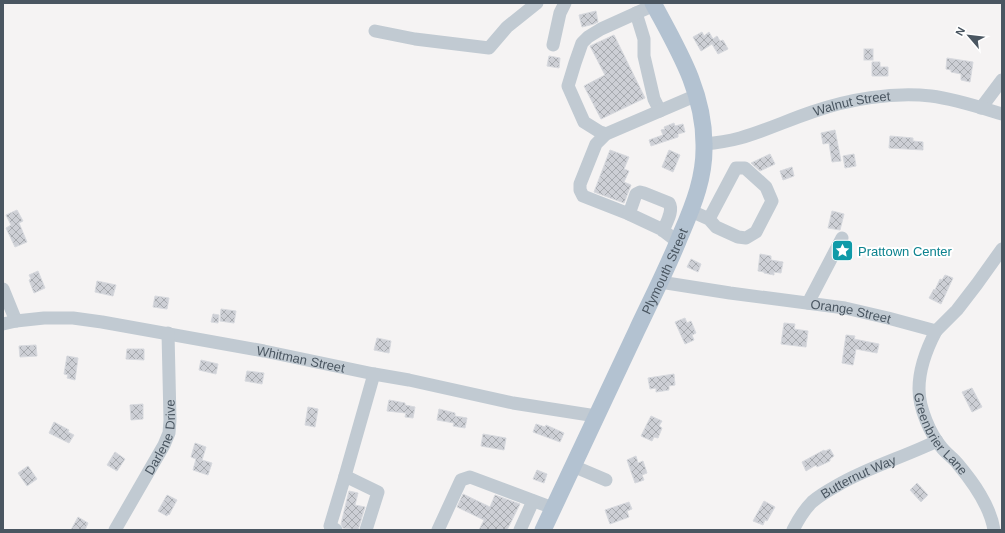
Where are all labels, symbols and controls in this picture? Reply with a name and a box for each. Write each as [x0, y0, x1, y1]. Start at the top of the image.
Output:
north arrow [949, 16, 989, 56]
text: N [953, 25, 967, 38]
street label: Walnut Street [811, 89, 891, 119]
street label: Plymouth Street [639, 226, 691, 317]
place icon: Prattown Center [829, 238, 855, 264]
place label: Prattown Center [858, 244, 953, 259]
street label: Orange Street [810, 297, 893, 327]
street label: Whitman Street [255, 343, 347, 376]
street label: Greenbrier Lane [911, 392, 971, 478]
street label: Darlene Drive [142, 399, 178, 477]
street label: Butternut Way [818, 452, 899, 501]

